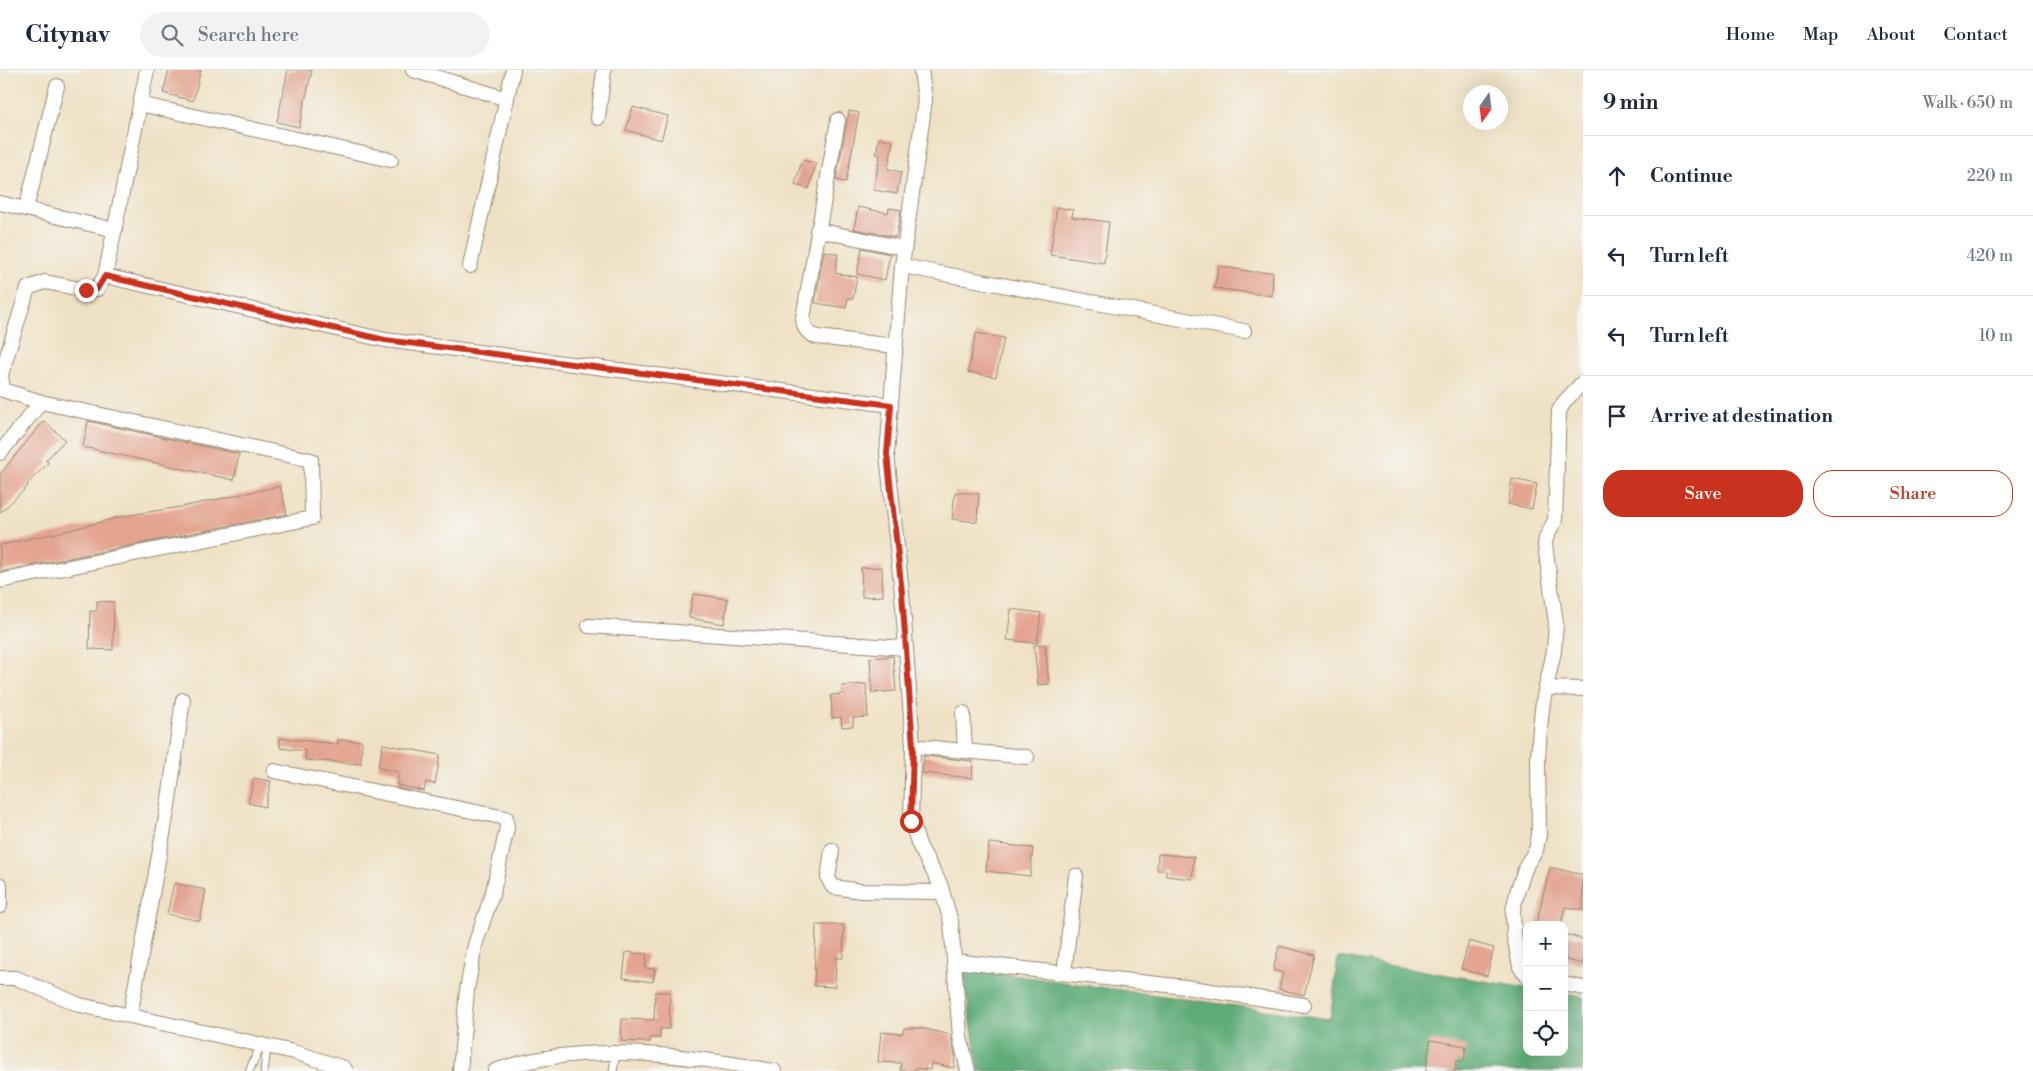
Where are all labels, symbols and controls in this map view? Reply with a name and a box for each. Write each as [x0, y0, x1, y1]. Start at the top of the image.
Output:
search box [140, 12, 490, 57]
text: Citynav [25, 20, 110, 50]
icon: search [158, 21, 186, 49]
text: Search here [198, 23, 299, 47]
text: Home [1726, 23, 1775, 46]
text: Map [1803, 23, 1839, 46]
text: About [1867, 23, 1916, 46]
text: Contact [1944, 23, 2008, 46]
north arrow [1463, 85, 1508, 130]
text: 9 min [1603, 90, 1658, 116]
text: Walk · 650 m [1923, 93, 2013, 113]
icon: ahead [1603, 162, 1631, 190]
text: Continue [1650, 164, 1733, 188]
text: 220 m [1967, 166, 2013, 186]
icon: left [1603, 242, 1631, 270]
text: Turn left [1650, 244, 1729, 268]
text: 420 m [1966, 246, 2013, 266]
route end [75, 279, 98, 302]
icon: left [1603, 322, 1631, 350]
text: Turn left [1650, 324, 1729, 348]
text: 10 m [1979, 326, 2013, 346]
icon: arrive [1603, 402, 1631, 430]
text: Arrive at destination [1650, 404, 1833, 428]
button: Save [1603, 470, 1803, 517]
button: Share [1813, 470, 2013, 517]
route start [900, 810, 923, 833]
map controls [1523, 921, 1568, 1056]
button: + [1523, 921, 1568, 966]
button: − [1523, 966, 1568, 1011]
button: locate [1523, 1011, 1568, 1056]

